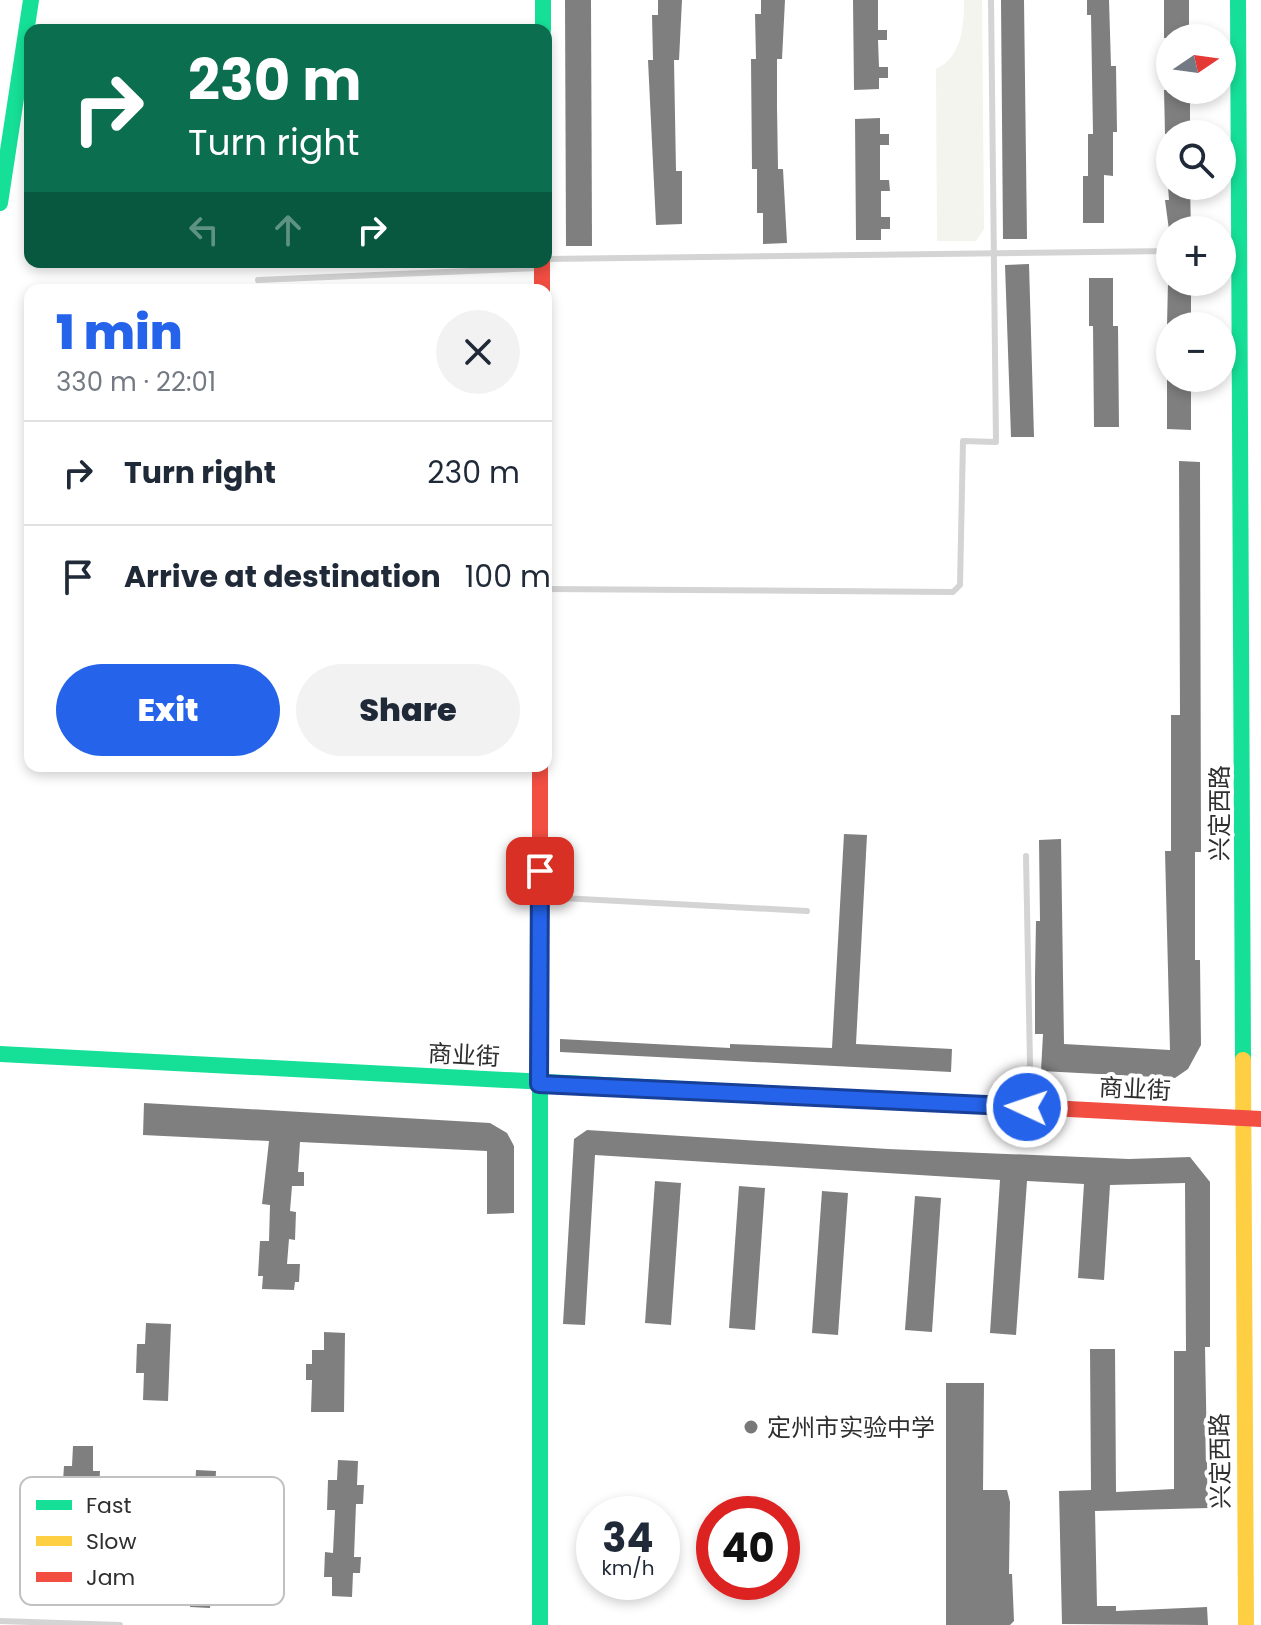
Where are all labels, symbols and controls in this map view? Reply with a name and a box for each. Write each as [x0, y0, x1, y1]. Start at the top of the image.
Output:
north arrow [1156, 24, 1236, 104]
map controls [1156, 24, 1236, 392]
text: 230 m [188, 41, 362, 120]
icon: right [56, 56, 160, 160]
text: Turn right [188, 117, 359, 168]
button: search [1156, 120, 1236, 200]
icon: left [182, 208, 226, 252]
icon: ahead [266, 208, 310, 252]
icon: right [350, 208, 394, 252]
button: + [1156, 216, 1236, 296]
text: 1 min [56, 299, 183, 366]
button: close [436, 310, 520, 394]
button: − [1156, 312, 1236, 392]
text: 330 m · 22:01 [56, 364, 216, 400]
icon: right [56, 451, 100, 495]
text: Turn right [124, 451, 276, 494]
text: 230 m [427, 451, 520, 494]
icon: arrive [56, 555, 100, 599]
text: Arrive at destination [124, 555, 441, 598]
text: 100 m [465, 555, 551, 598]
button: Exit [56, 664, 280, 756]
button: Share [296, 664, 520, 756]
street label: 兴定西路 [1203, 765, 1236, 861]
pin [506, 837, 574, 905]
icon: arrive [518, 849, 562, 893]
street label: 商业街 [427, 1037, 501, 1073]
position arrow [985, 1065, 1069, 1149]
street label: 商业街 [1098, 1071, 1172, 1107]
place label: 定州市实验中学 [767, 1411, 935, 1444]
street label: 兴定西路 [1203, 1413, 1237, 1509]
marker: 定州市实验中学 [742, 1418, 760, 1436]
legend [20, 1477, 284, 1605]
text: Fast [86, 1490, 131, 1521]
speed limit sign: 40 [696, 1496, 800, 1600]
text: 34 [602, 1510, 654, 1566]
text: Slow [86, 1526, 136, 1557]
text: km/h [601, 1554, 655, 1582]
text: Jam [86, 1562, 135, 1593]

